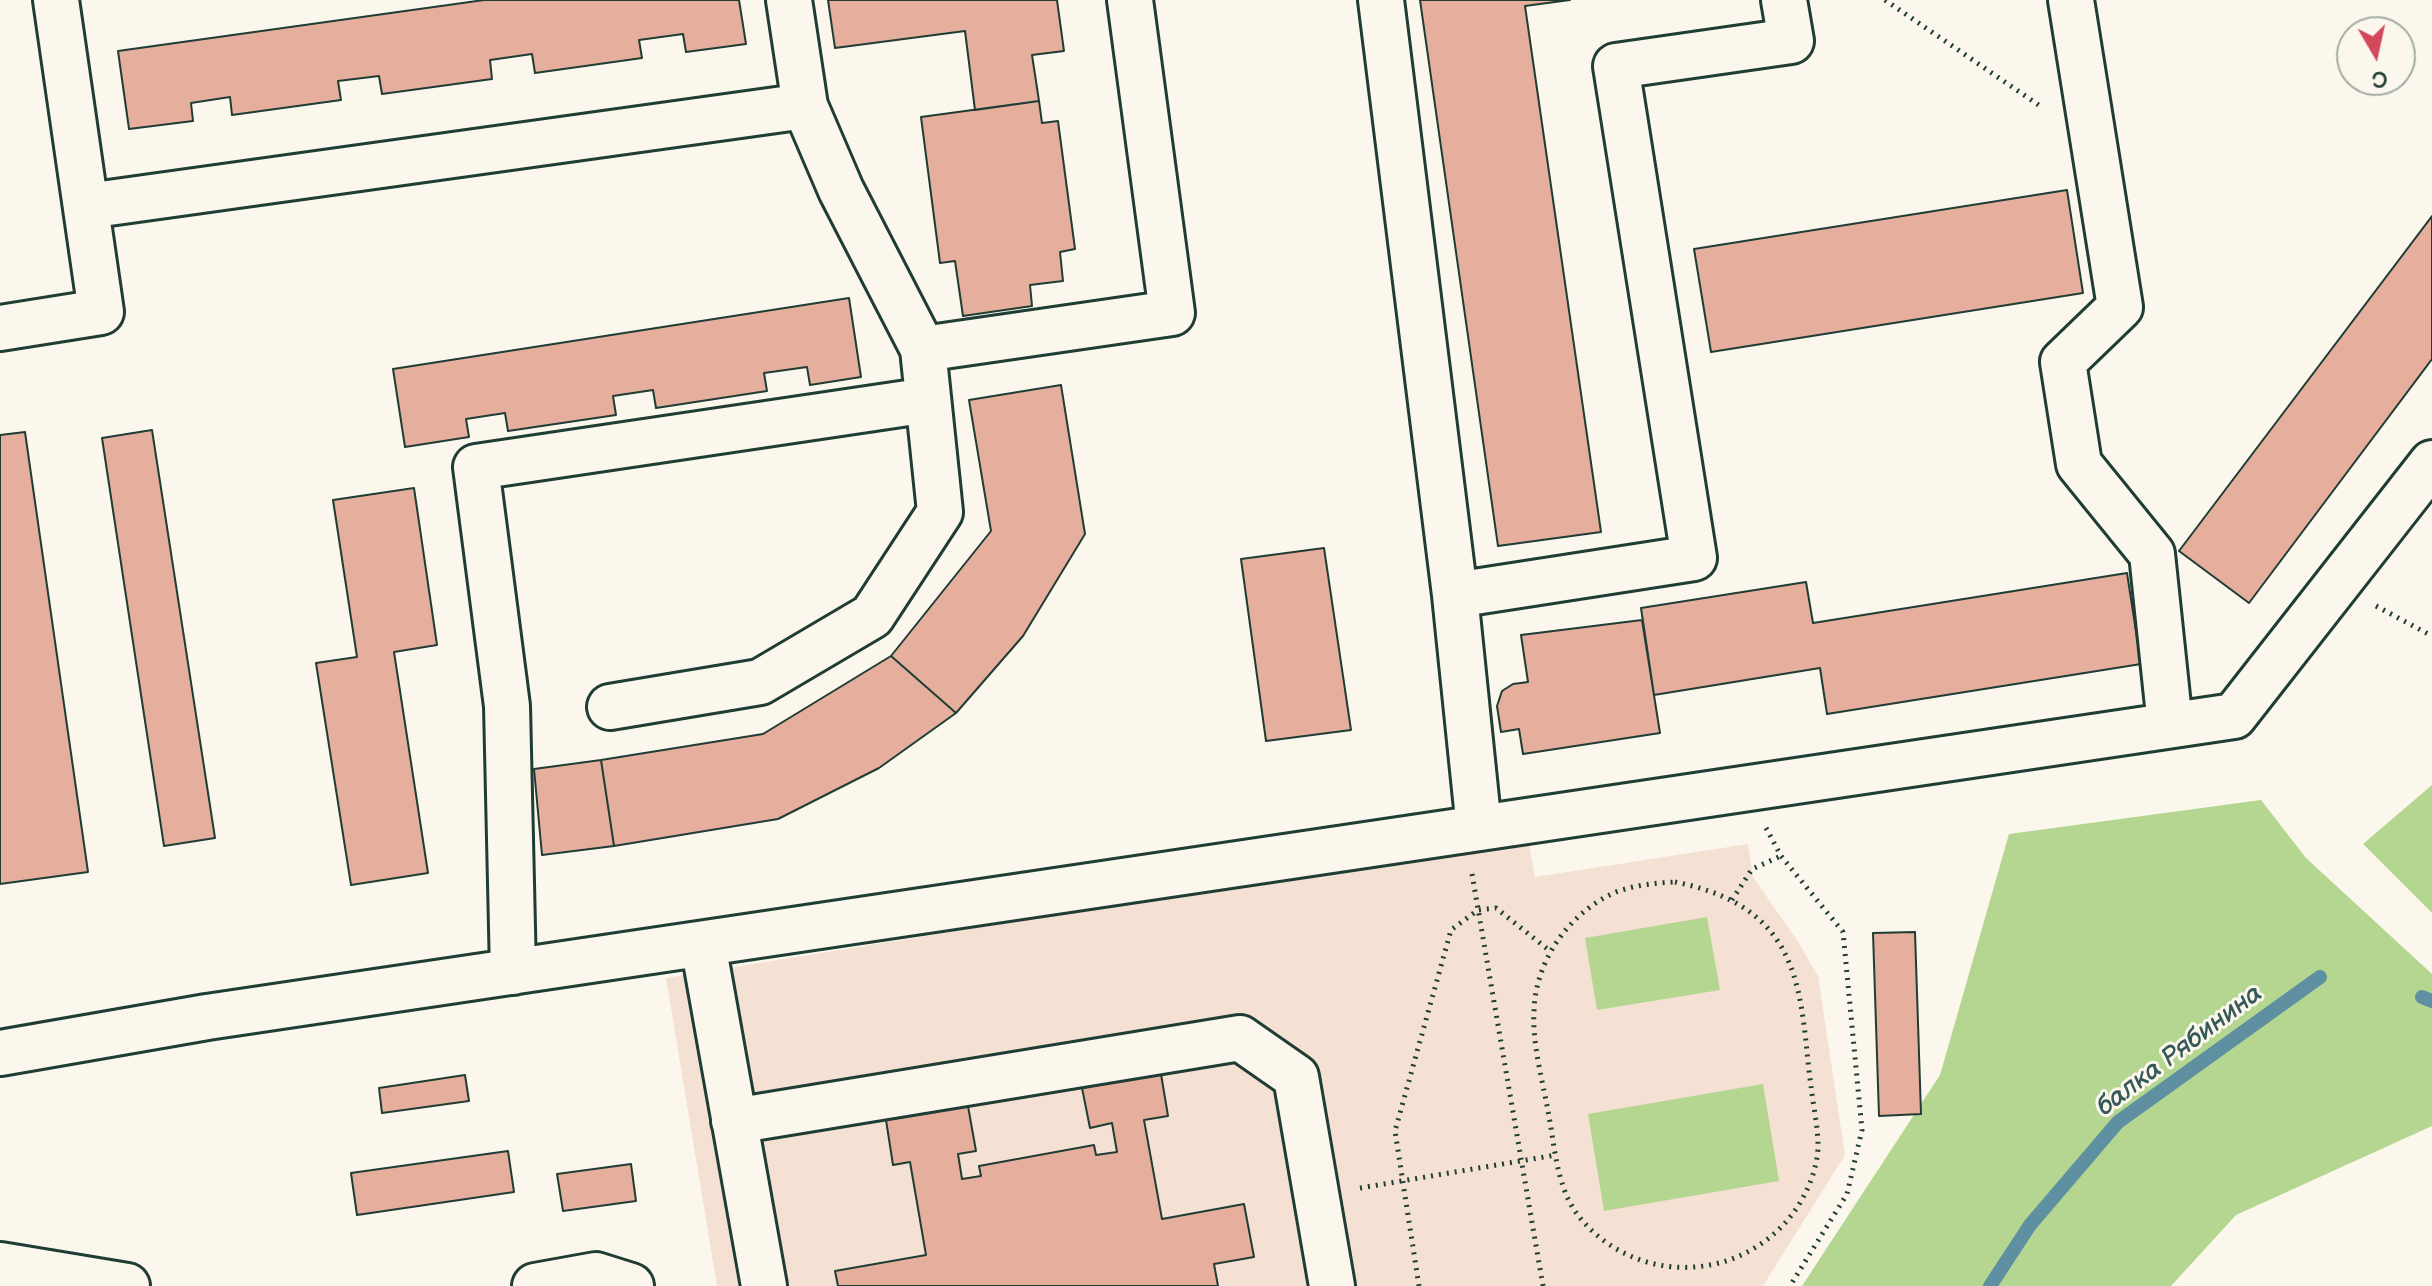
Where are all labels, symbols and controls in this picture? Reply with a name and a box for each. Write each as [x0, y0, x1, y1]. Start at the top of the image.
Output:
north arrow [2336, 16, 2416, 96]
text: С [2370, 64, 2389, 93]
water label: балка Рябинина [2091, 978, 2269, 1124]

